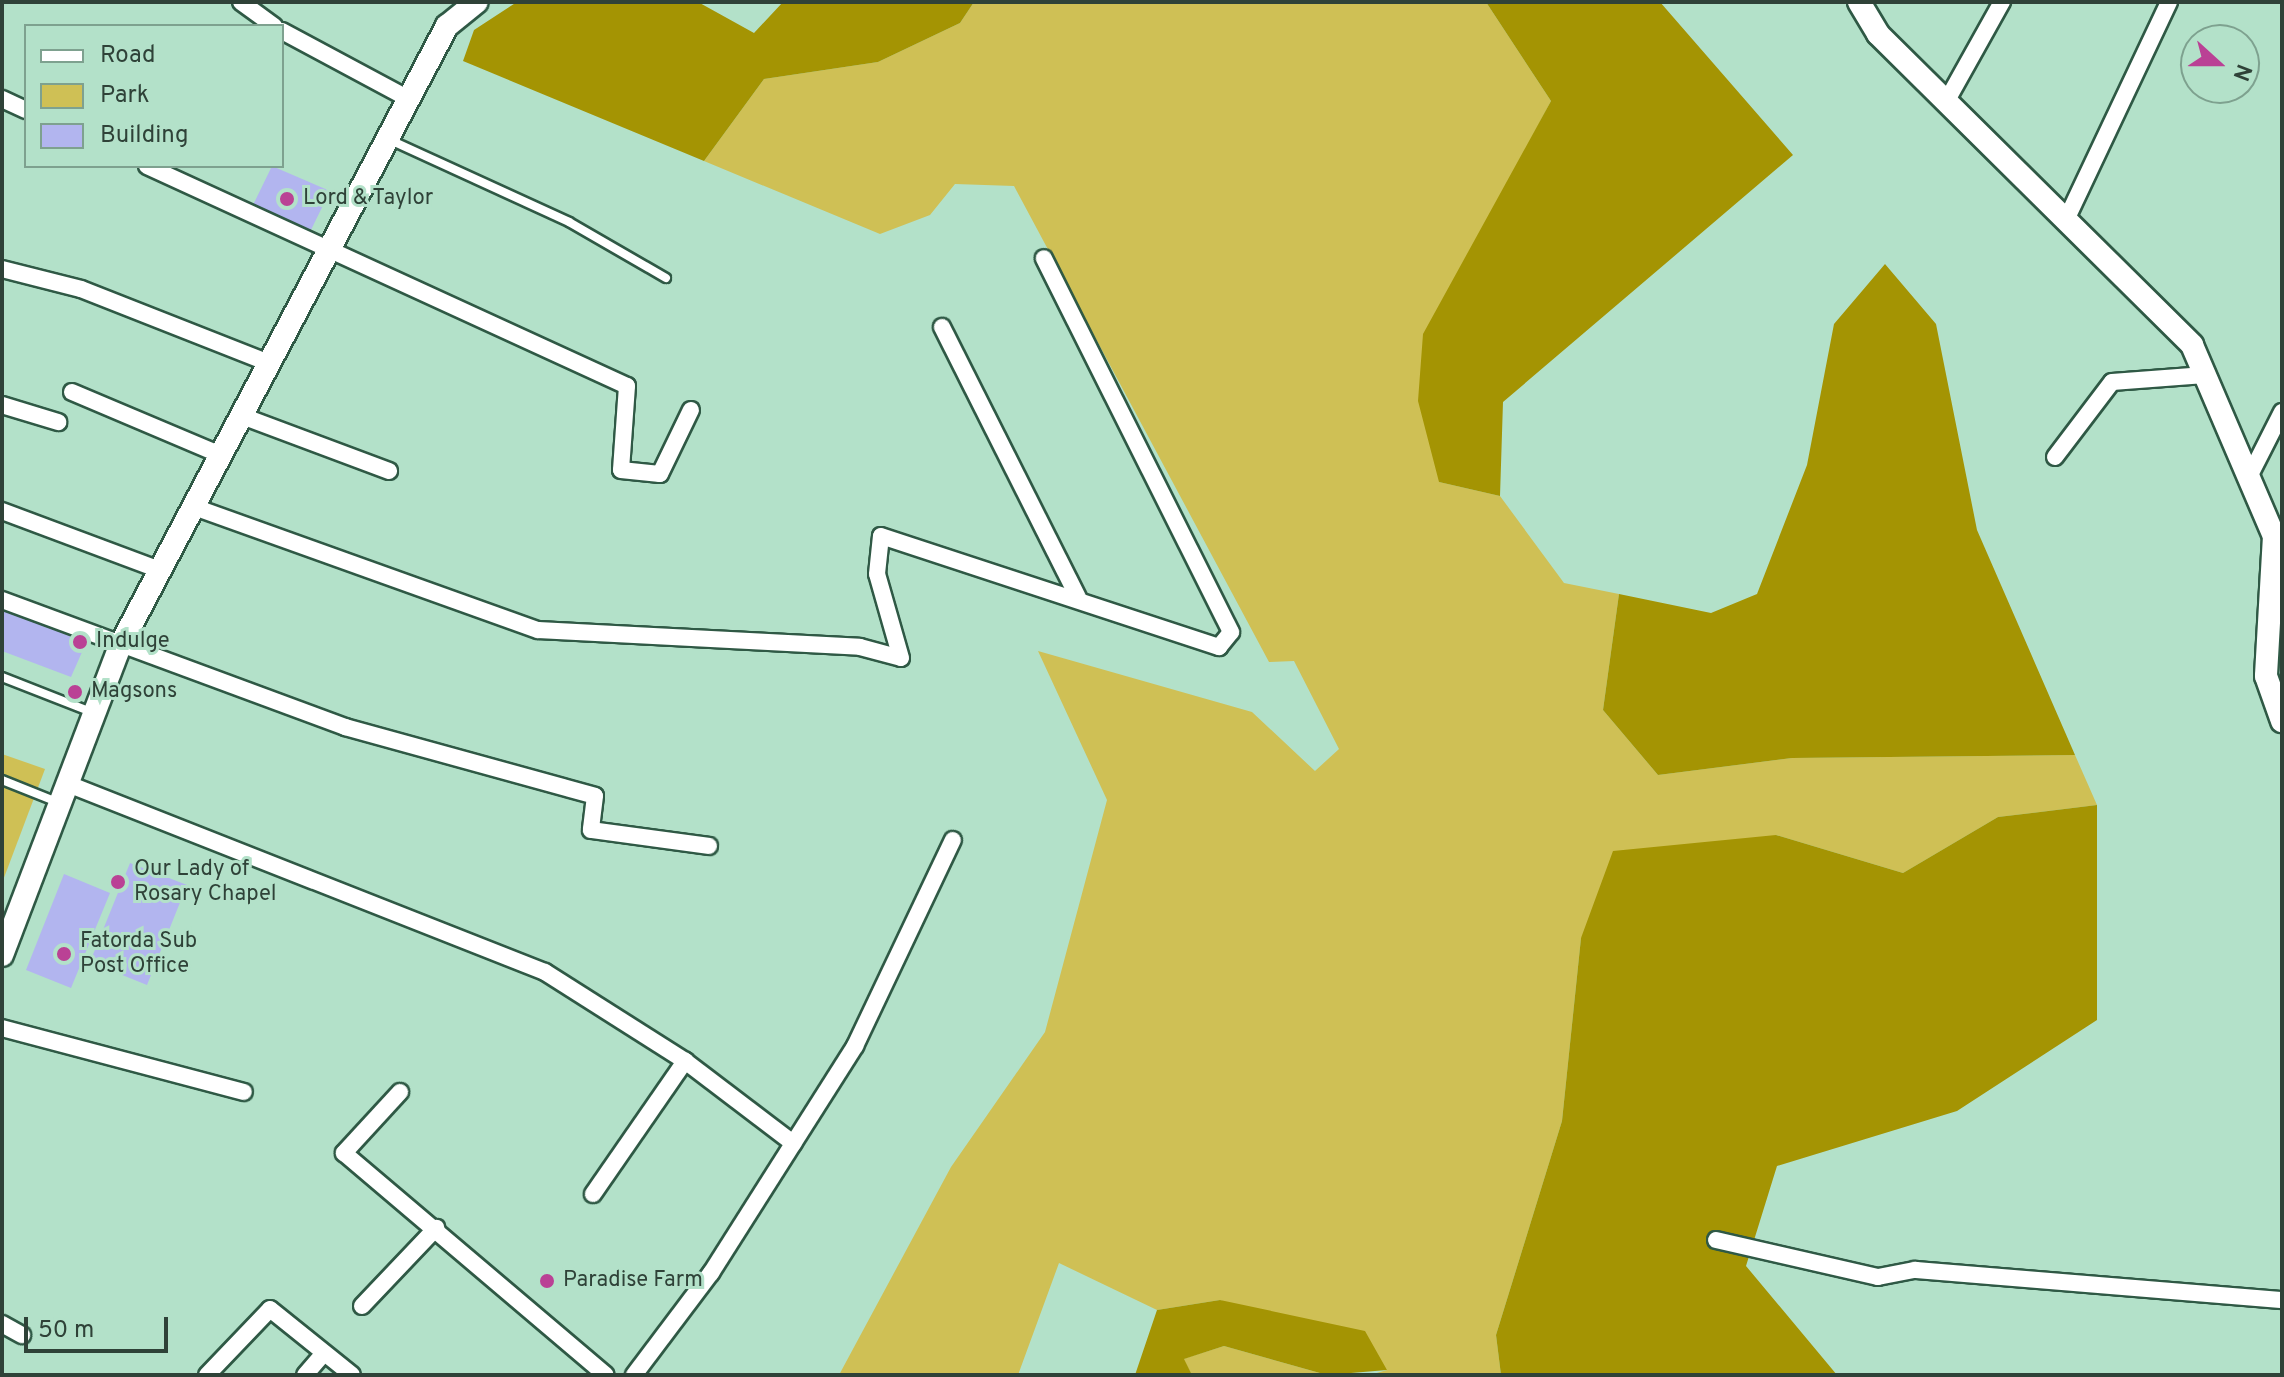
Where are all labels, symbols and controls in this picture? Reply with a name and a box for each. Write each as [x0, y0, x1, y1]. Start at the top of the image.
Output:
legend [24, 24, 284, 168]
north arrow [2180, 24, 2260, 104]
text: Road [100, 41, 156, 71]
text: N [2226, 60, 2256, 84]
text: Park [100, 81, 150, 111]
text: Building [100, 121, 189, 151]
place label: Lord & Taylor [303, 186, 434, 212]
marker: Lord & Taylor [278, 190, 296, 208]
place label: Indulge [96, 629, 170, 655]
marker: Indulge [71, 633, 89, 651]
place label: Magsons [91, 679, 177, 705]
marker: Magsons [66, 683, 84, 701]
place label: Our Lady of Rosary Chapel [134, 856, 277, 908]
marker: Our Lady of Rosary Chapel [109, 873, 127, 891]
place label: Fatorda Sub Post Office [80, 928, 197, 980]
marker: Fatorda Sub Post Office [55, 945, 73, 963]
place label: Paradise Farm [563, 1268, 703, 1294]
marker: Paradise Farm [538, 1272, 556, 1290]
scale bar [28, 1301, 172, 1351]
text: 50 m [38, 1316, 94, 1346]

